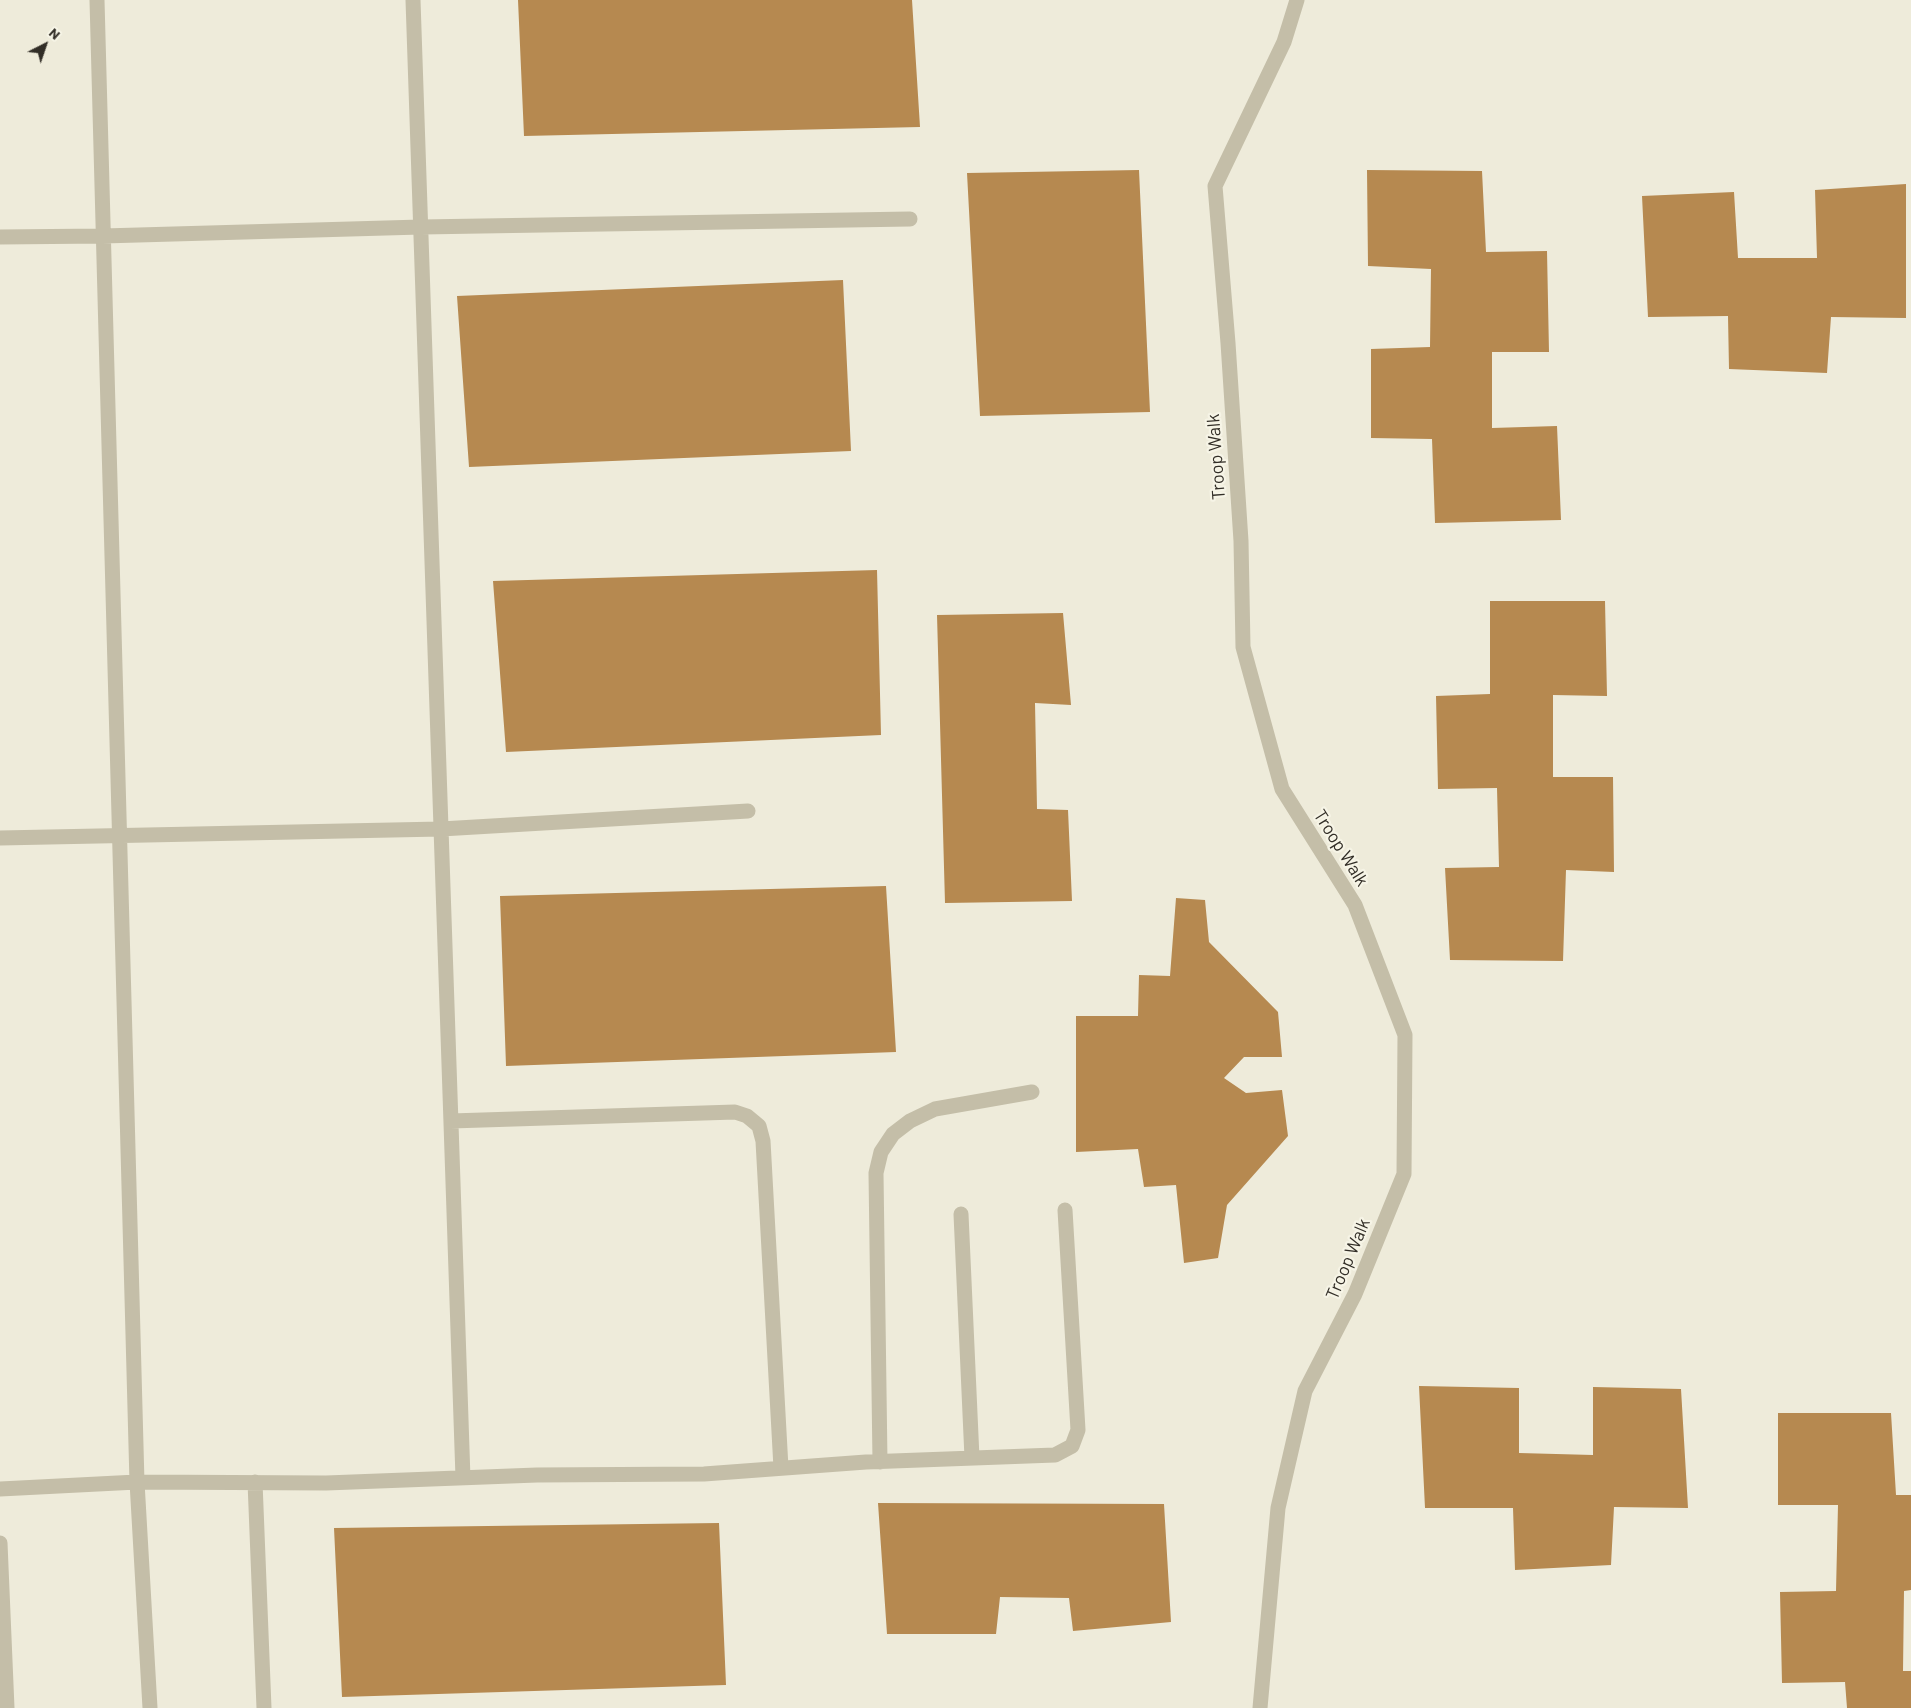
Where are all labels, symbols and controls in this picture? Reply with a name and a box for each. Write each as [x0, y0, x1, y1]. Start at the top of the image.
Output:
north arrow [20, 20, 70, 70]
text: N [46, 24, 64, 43]
street label: Troop Walk [1202, 413, 1230, 501]
street label: Troop Walk [1309, 806, 1373, 890]
street label: Troop Walk [1321, 1215, 1375, 1303]

